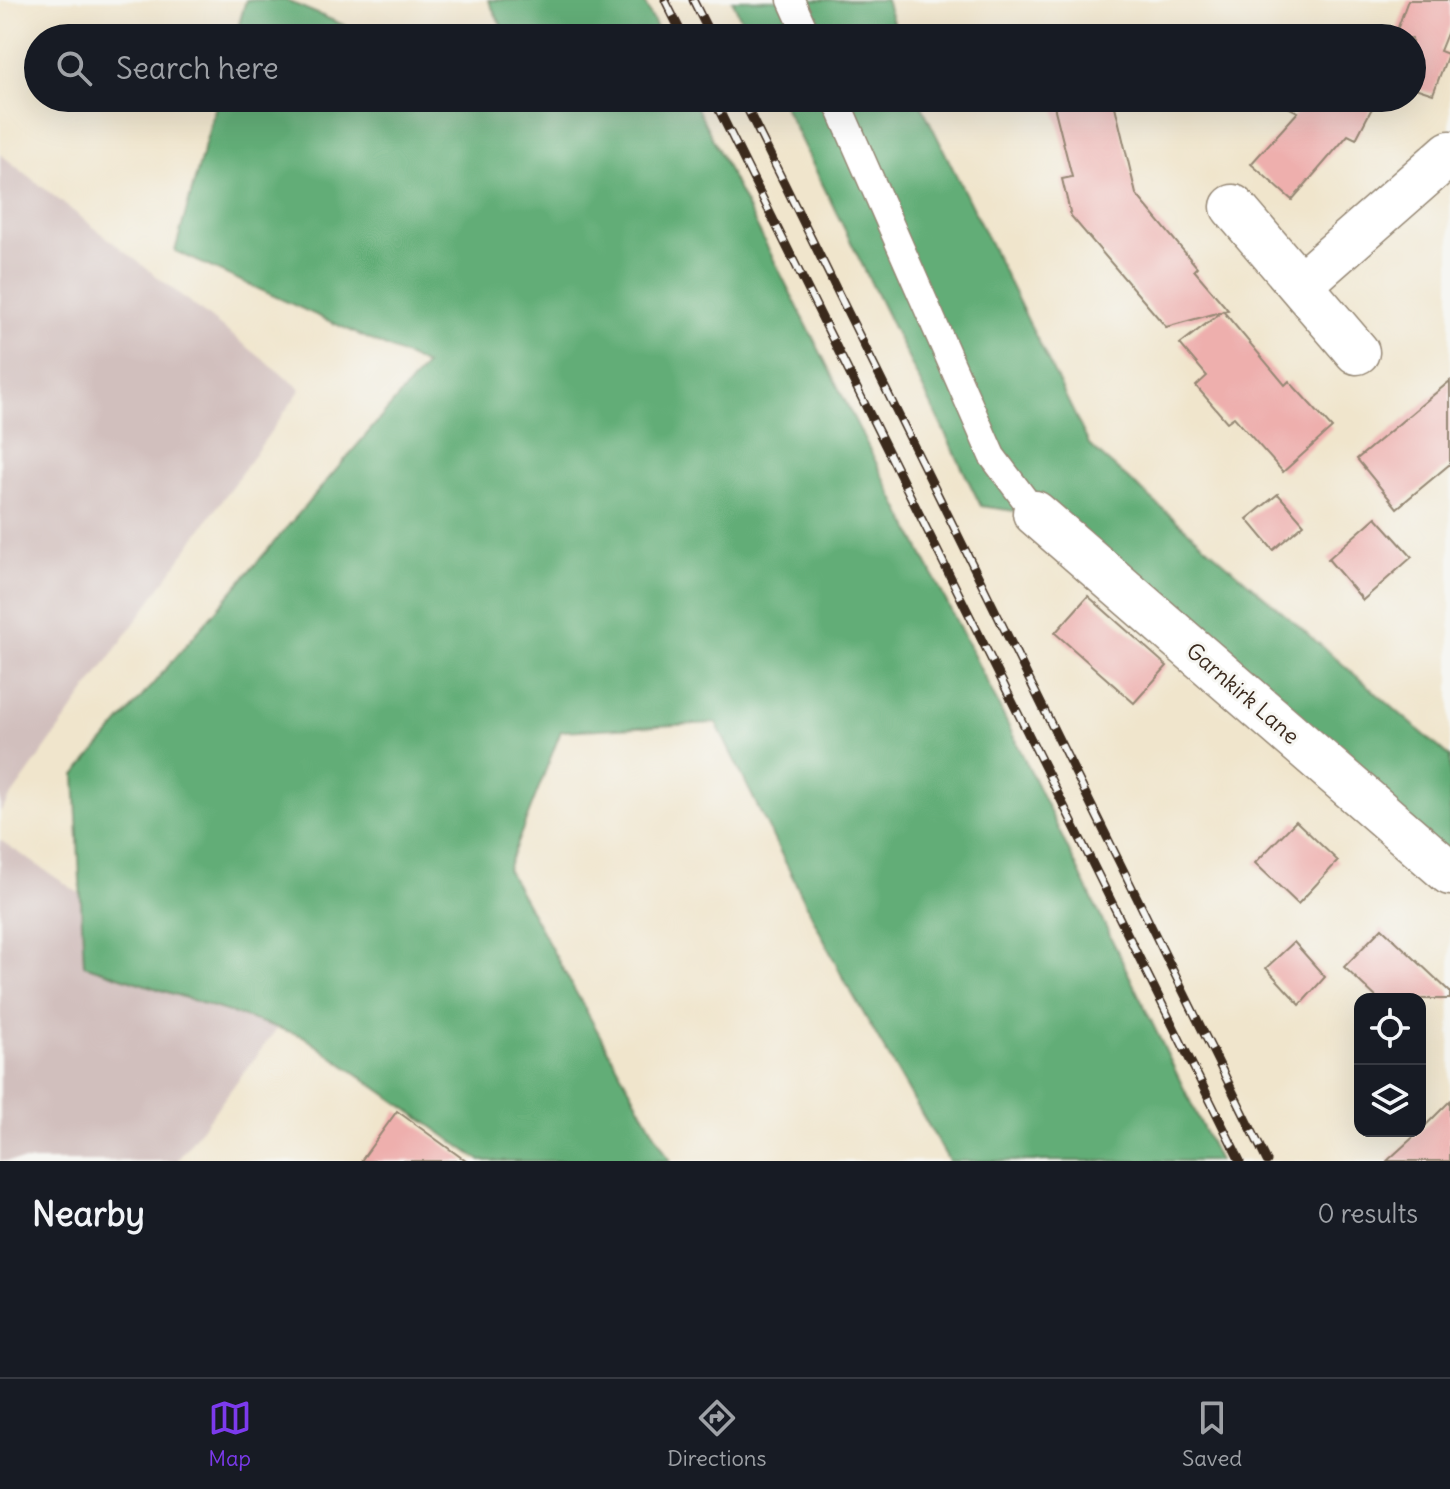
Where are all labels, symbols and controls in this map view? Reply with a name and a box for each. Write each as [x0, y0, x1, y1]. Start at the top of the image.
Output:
search box [24, 24, 1426, 112]
icon: search [52, 46, 96, 90]
text: Search here [116, 49, 279, 87]
street label: Garnkirk Lane [1181, 636, 1305, 750]
map controls [1354, 993, 1426, 1137]
button: locate [1354, 993, 1426, 1065]
button: layers [1354, 1065, 1426, 1137]
text: Nearby [32, 1192, 145, 1235]
text: 0 results [1317, 1197, 1418, 1230]
tab: Map [208, 1396, 252, 1472]
tab: Directions [667, 1396, 767, 1472]
tab: Saved [1182, 1396, 1242, 1472]

